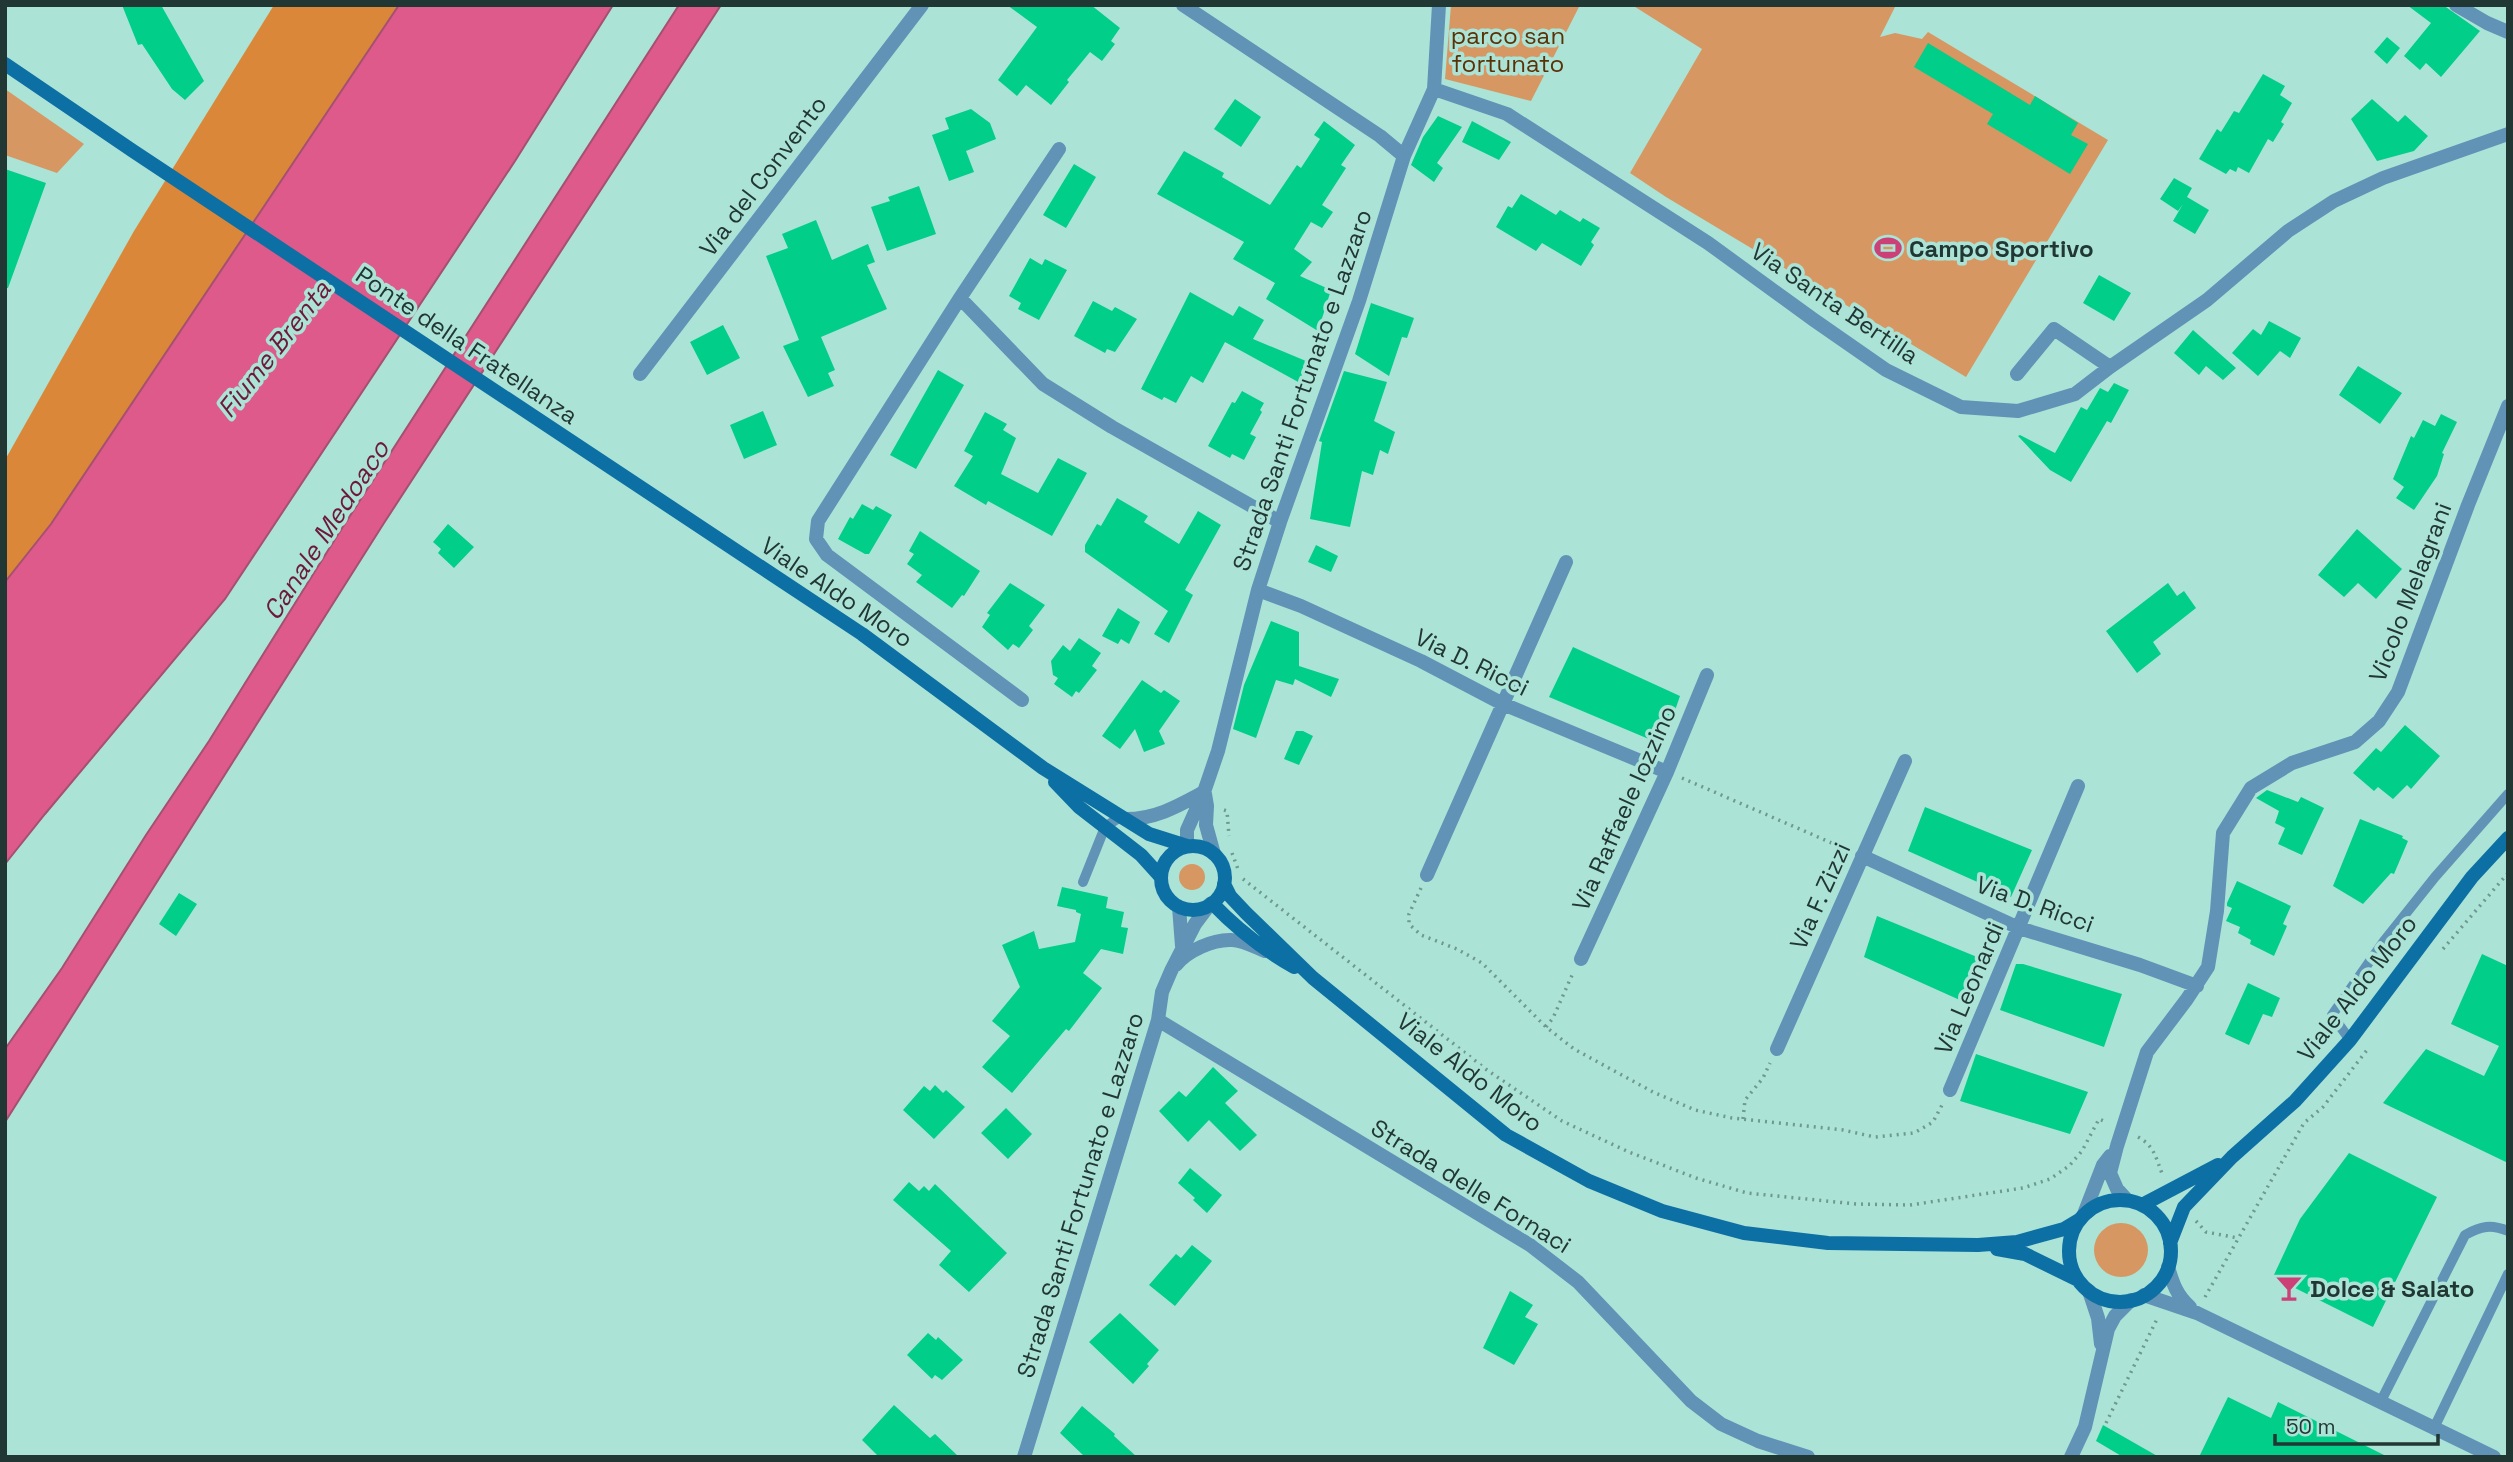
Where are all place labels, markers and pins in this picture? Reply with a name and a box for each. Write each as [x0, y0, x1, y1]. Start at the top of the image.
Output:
sports icon: Campo Sportivo [1873, 233, 1903, 263]
place label: Campo Sportivo [1909, 233, 2094, 264]
bar icon: Dolce & Salato [2274, 1273, 2304, 1303]
place label: Dolce & Salato [2310, 1273, 2474, 1304]

